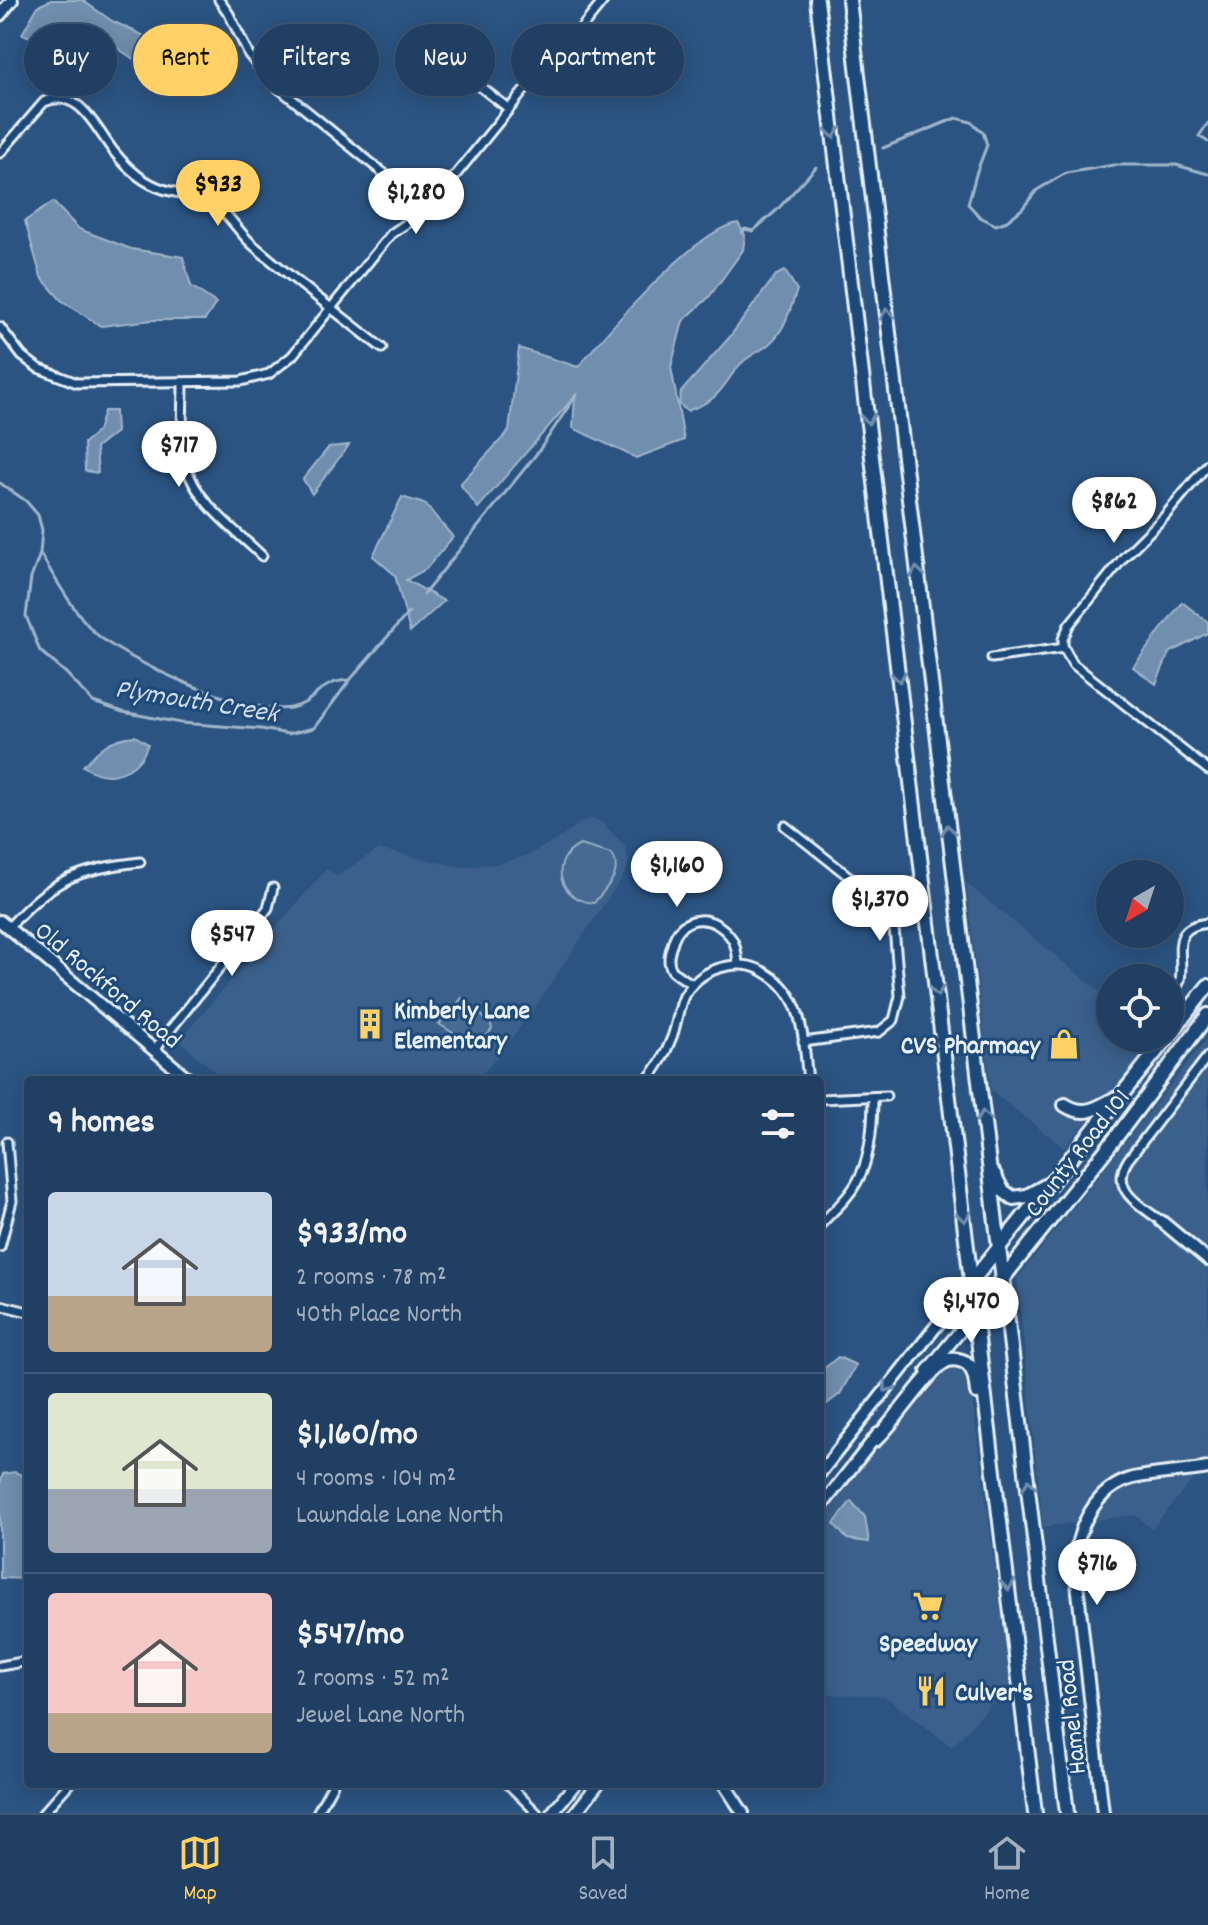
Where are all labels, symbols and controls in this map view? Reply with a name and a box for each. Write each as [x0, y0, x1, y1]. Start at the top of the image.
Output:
chip: Buy [24, 24, 117, 96]
chip: Rent [133, 24, 238, 96]
chip: Filters [254, 24, 379, 96]
chip: New [395, 24, 495, 96]
chip: Apartment [511, 24, 684, 96]
one-way arrow [825, 127, 842, 140]
pin: $933 [171, 160, 265, 228]
text: $933 [194, 167, 242, 204]
pin: $1,280 [351, 168, 481, 236]
text: $1,280 [386, 175, 446, 212]
one-way arrow [878, 307, 895, 320]
one-way arrow [859, 412, 876, 426]
pin: $717 [132, 421, 226, 489]
text: $717 [160, 428, 198, 465]
pin: $862 [1067, 477, 1161, 545]
text: $862 [1090, 484, 1138, 521]
one-way arrow [909, 565, 926, 578]
one-way arrow [890, 670, 907, 684]
water label: Plymouth Creek [112, 671, 283, 737]
one-way arrow [940, 823, 957, 836]
pin: $1,160 [612, 841, 742, 909]
text: $1,160 [649, 848, 705, 885]
north arrow [1096, 860, 1184, 948]
map controls [1096, 860, 1184, 1052]
pin: $1,370 [815, 875, 945, 943]
text: $1,370 [850, 882, 910, 919]
pin: $547 [185, 910, 279, 978]
street label: Old Rockford Road [25, 914, 188, 1059]
text: $547 [209, 917, 255, 954]
button: locate [1096, 964, 1184, 1052]
one-way arrow [928, 985, 945, 998]
place label: Kimberly Lane Elementary [394, 994, 530, 1061]
building icon: Kimberly Lane Elementary [353, 1007, 387, 1041]
shop icon: CVS Pharmacy [1047, 1027, 1081, 1061]
place label: CVS Pharmacy [901, 1029, 1041, 1066]
street label: County Road 101 [1017, 1082, 1141, 1226]
text: 9 homes [48, 1100, 155, 1149]
icon: filters [756, 1102, 800, 1146]
one-way arrow [974, 1109, 991, 1122]
text: $933/mo [296, 1211, 407, 1260]
one-way arrow [955, 1211, 972, 1224]
icon: home [112, 1224, 208, 1320]
text: 2 rooms · 78 m² [296, 1260, 446, 1297]
pin: $1,470 [906, 1277, 1036, 1345]
text: $1,470 [942, 1284, 1000, 1321]
text: 40th Place North [296, 1297, 462, 1334]
one-way arrow [884, 1378, 898, 1393]
text: $1,160/mo [296, 1412, 418, 1461]
icon: home [112, 1425, 208, 1521]
text: 4 rooms · 104 m² [296, 1461, 456, 1498]
one-way arrow [1020, 1478, 1037, 1491]
text: Lawndale Lane North [296, 1498, 503, 1535]
pin: $716 [1050, 1539, 1144, 1607]
text: $716 [1076, 1546, 1118, 1583]
one-way arrow [999, 1579, 1016, 1592]
supermarket icon: Speedway [911, 1589, 945, 1623]
text: $547/mo [296, 1612, 404, 1661]
icon: home [112, 1625, 208, 1721]
place label: Speedway [879, 1627, 978, 1664]
street label: Hamel Road [1049, 1657, 1098, 1776]
text: 2 rooms · 52 m² [296, 1661, 449, 1698]
restaurant icon: Culver's [914, 1674, 948, 1708]
place label: Culver's [955, 1676, 1033, 1713]
text: Jewel Lane North [296, 1698, 465, 1735]
tab: Map [178, 1831, 222, 1910]
tab: Saved [578, 1831, 628, 1910]
tab: Home [984, 1831, 1030, 1910]

